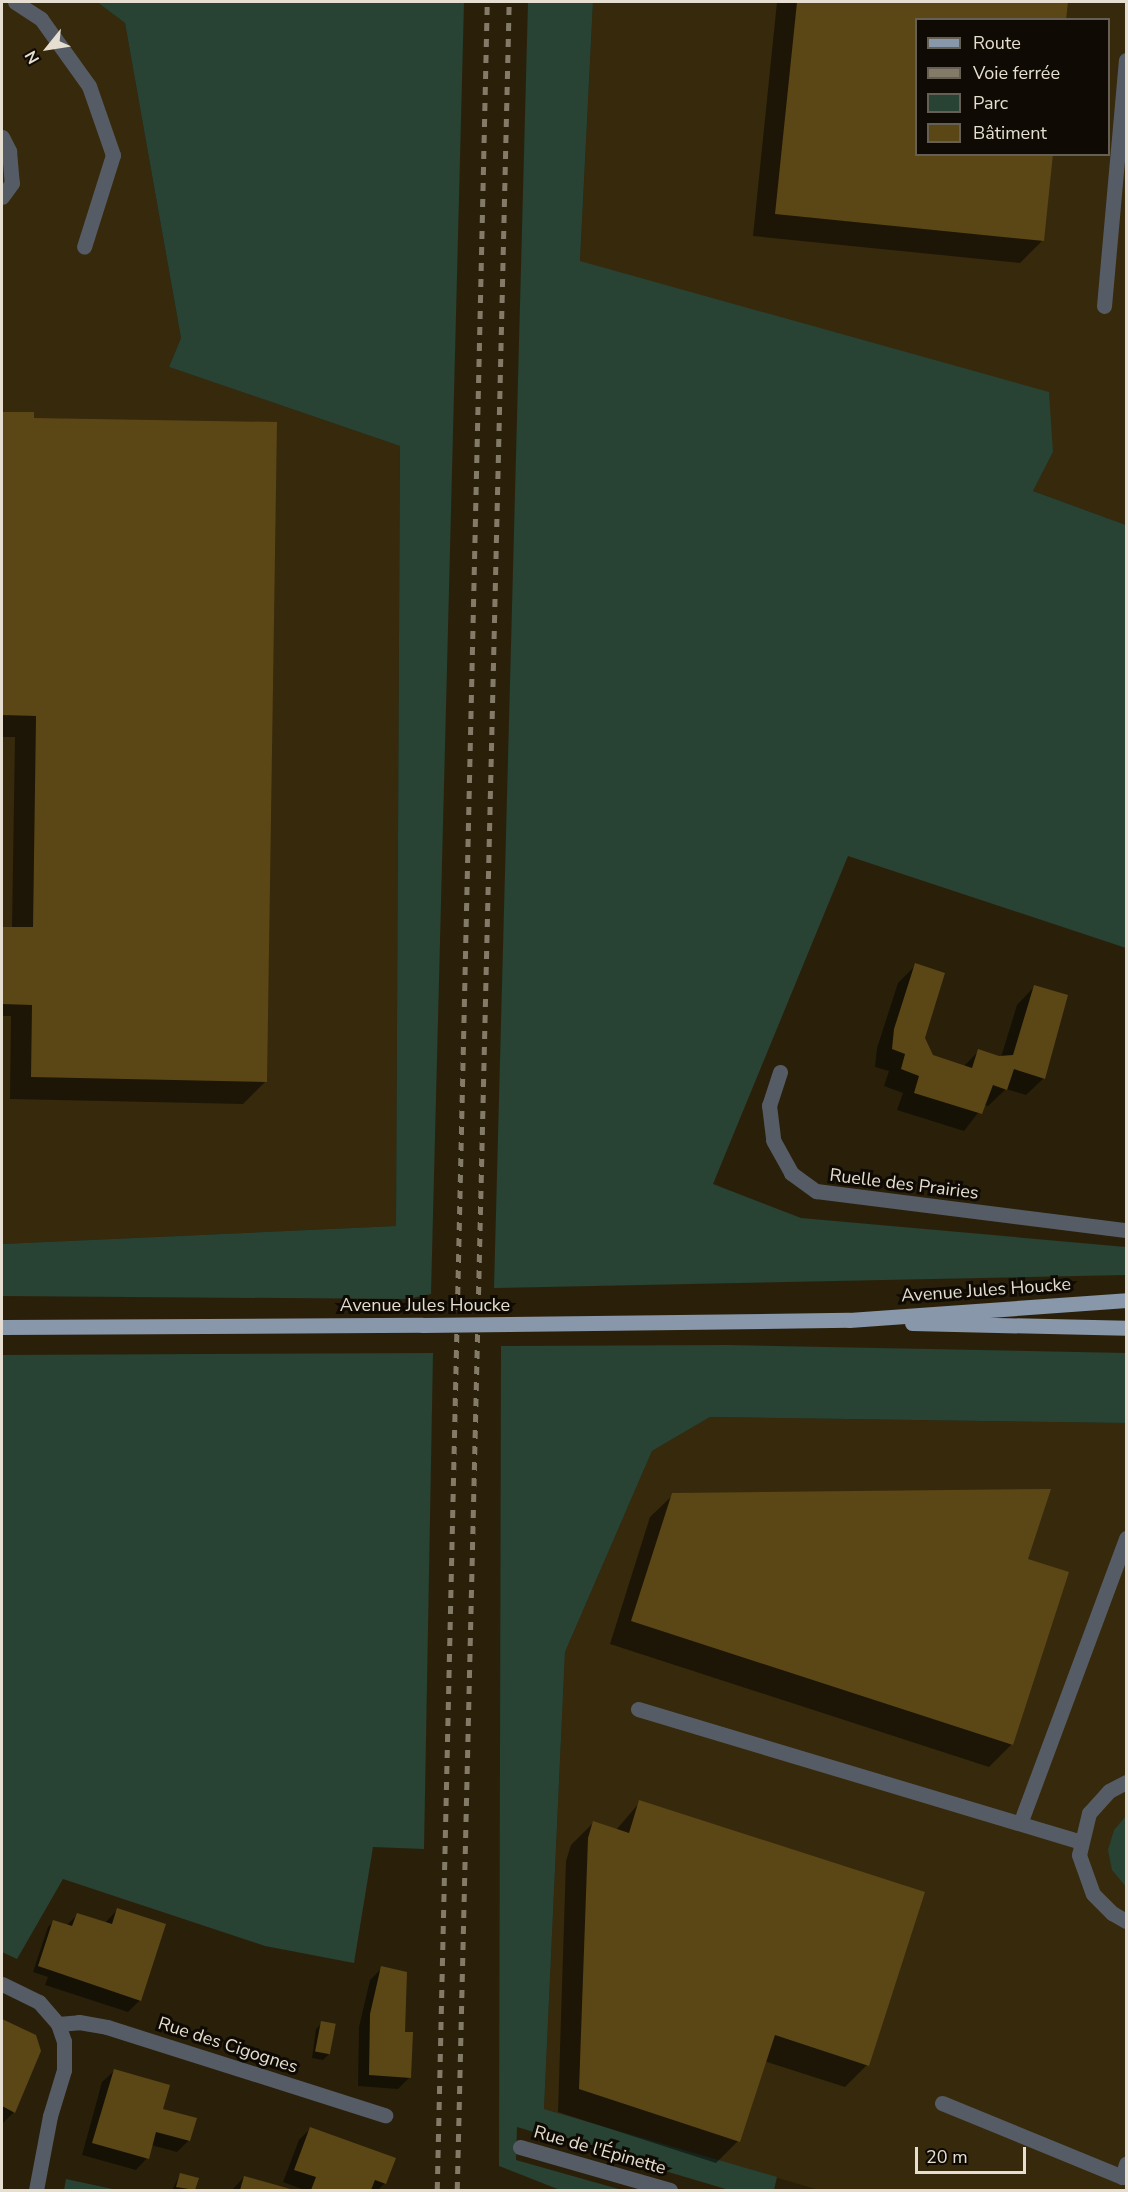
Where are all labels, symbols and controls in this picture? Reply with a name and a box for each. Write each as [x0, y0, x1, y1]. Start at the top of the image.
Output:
north arrow [18, 18, 78, 78]
legend [915, 18, 1110, 156]
text: Route [973, 31, 1021, 55]
text: N [20, 46, 45, 68]
text: Voie ferrée [973, 61, 1060, 85]
text: Parc [973, 91, 1008, 115]
text: Bâtiment [973, 121, 1047, 145]
street label: Ruelle des Prairies [828, 1164, 980, 1204]
street label: Avenue Jules Houcke [900, 1273, 1072, 1307]
street label: Avenue Jules Houcke [340, 1294, 510, 1316]
street label: Rue des Cigognes [155, 2012, 301, 2078]
street label: Rue de l'Épinette [531, 2121, 669, 2179]
scale bar [918, 2135, 1029, 2173]
text: 20 m [926, 2145, 968, 2169]

